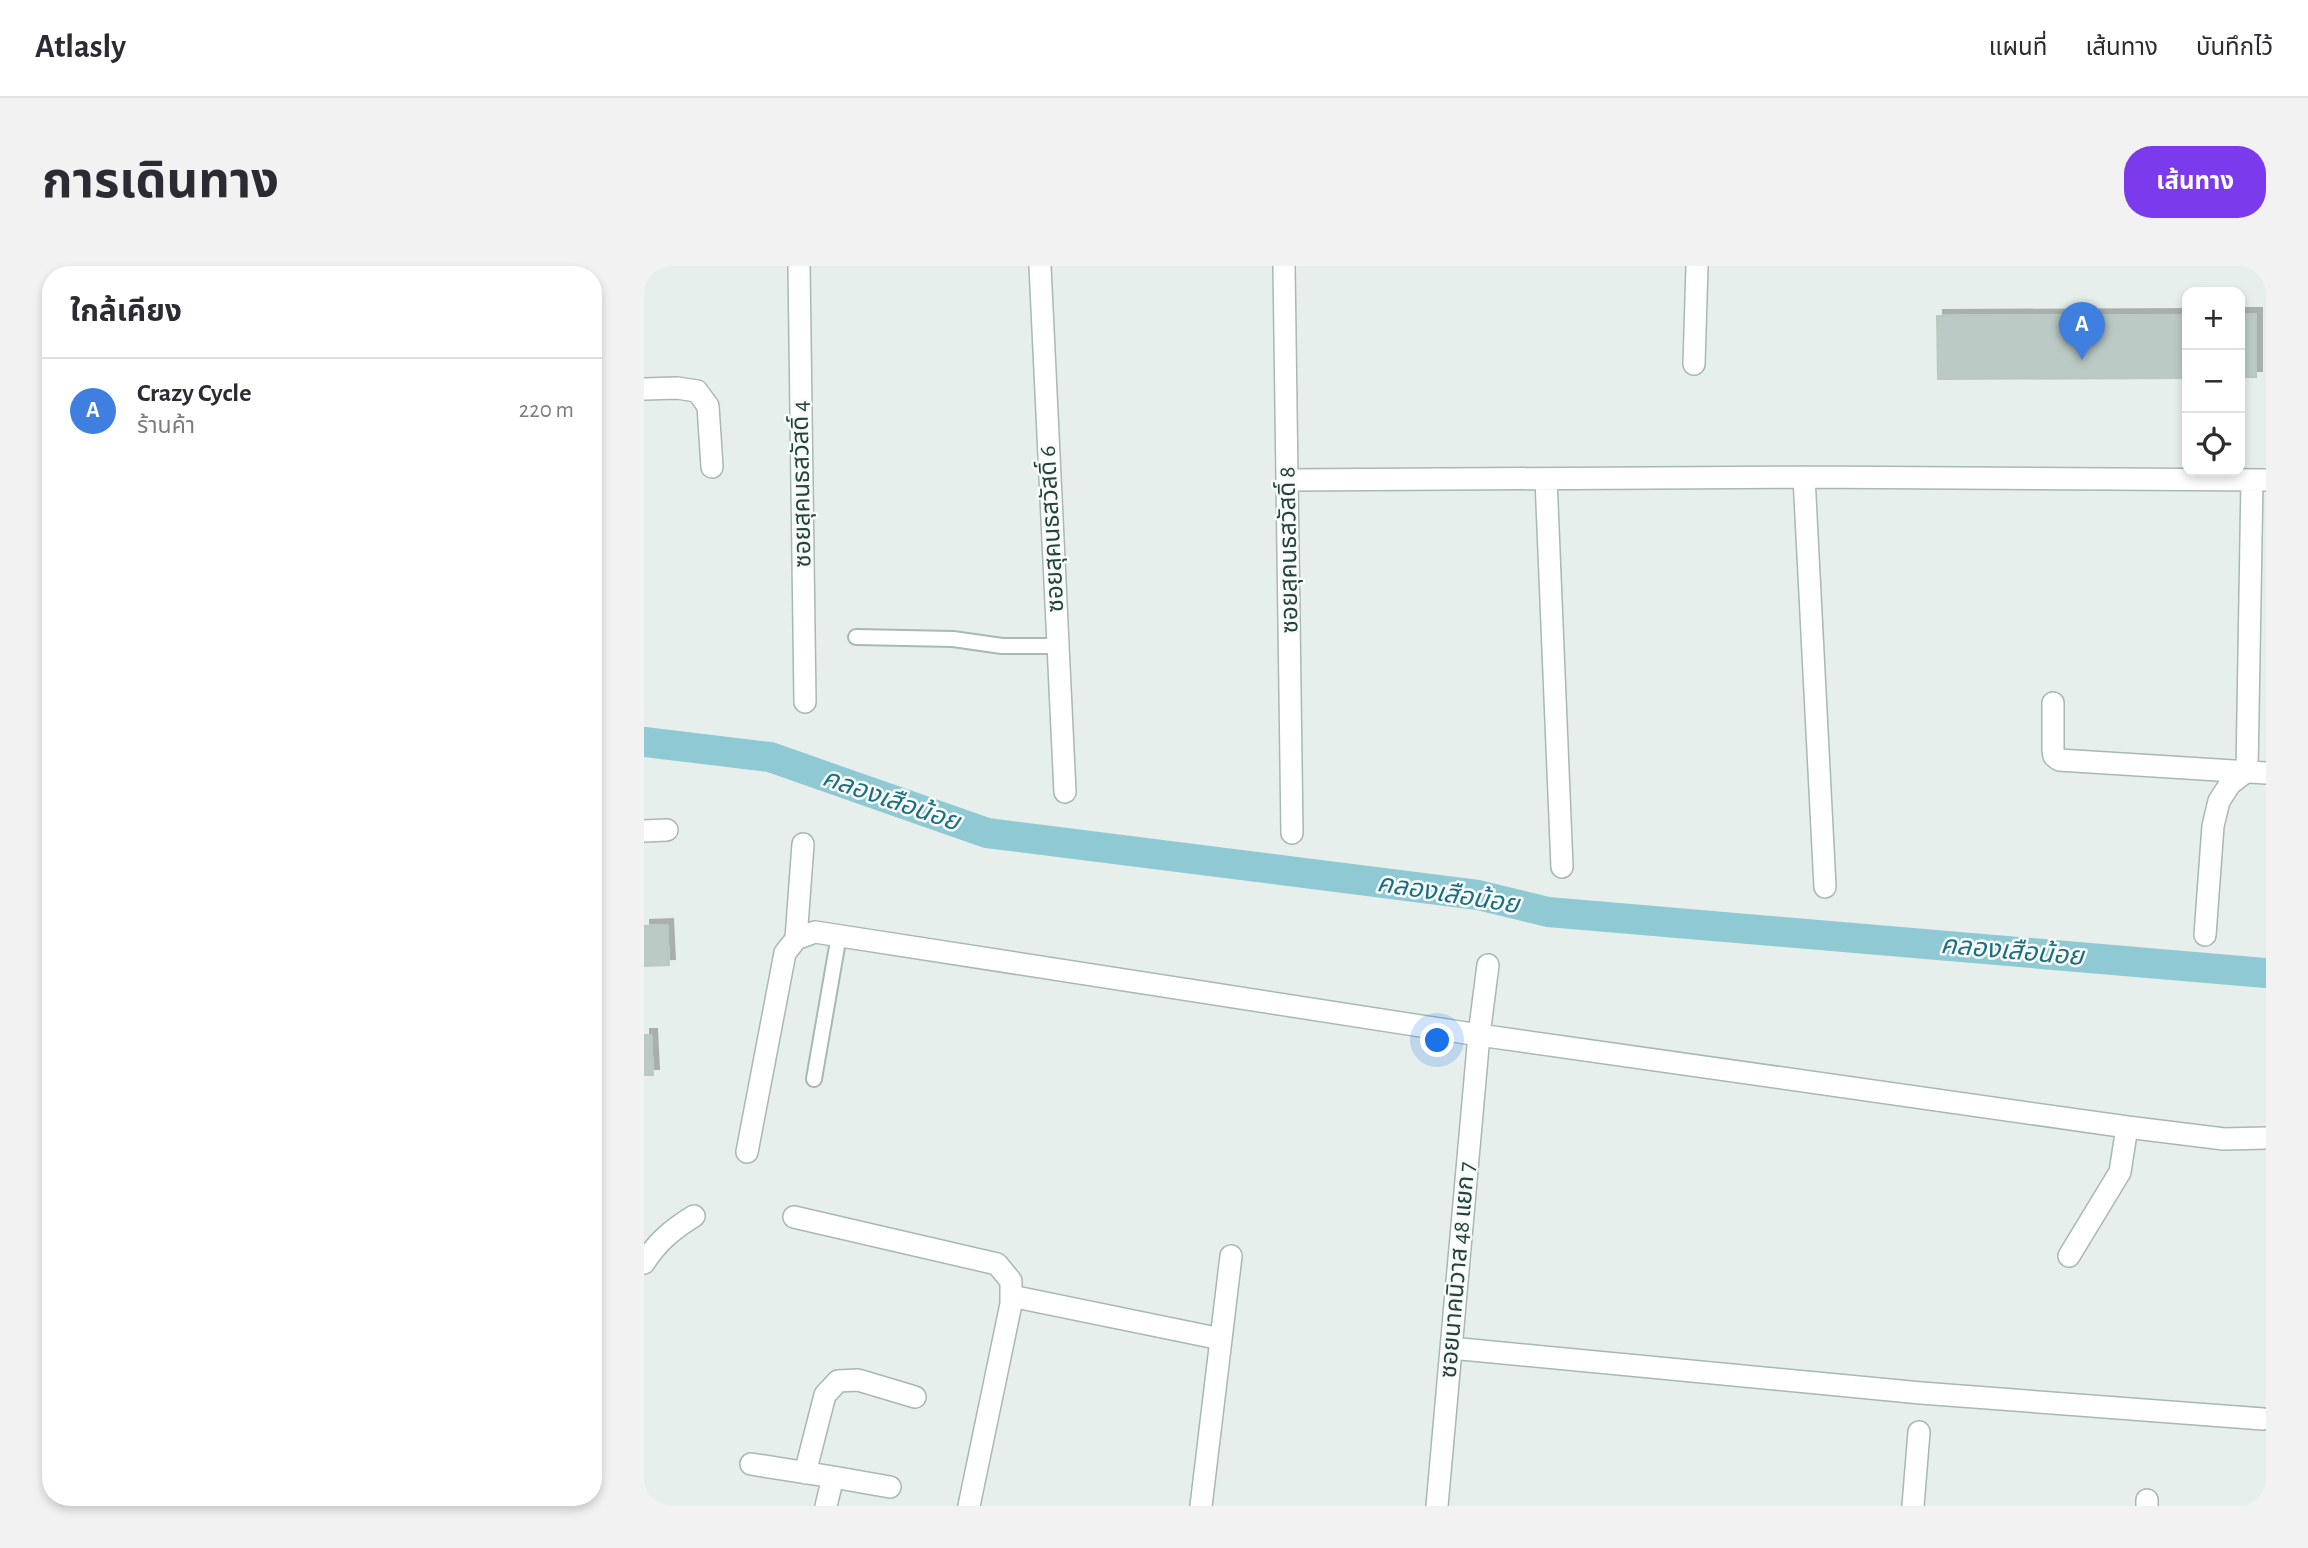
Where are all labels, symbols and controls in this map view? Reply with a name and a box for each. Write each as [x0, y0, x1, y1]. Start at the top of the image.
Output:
text: Atlasly [35, 31, 126, 64]
text: แผนที่ [1989, 36, 2047, 60]
text: เส้นทาง [2085, 36, 2158, 60]
text: บันทึกไว้ [2196, 36, 2273, 60]
button: เส้นทาง [2124, 146, 2266, 218]
text: การเดินทาง [42, 158, 279, 207]
map controls [2182, 287, 2245, 476]
button: + [2182, 287, 2245, 350]
text: ใกล้เคียง [70, 297, 182, 327]
pin: A [2059, 302, 2105, 360]
button: − [2182, 350, 2245, 413]
text: Crazy Cycle [137, 380, 251, 406]
text: A [86, 399, 100, 422]
text: 220 m [519, 399, 574, 422]
street label: ซอยสุคนธสวัสดิ์ 4 [785, 400, 817, 568]
button: locate [2182, 413, 2245, 476]
text: ร้านค้า [137, 415, 195, 438]
street label: ซอยสุคนธสวัสดิ์ 6 [1032, 445, 1070, 613]
street label: ซอยสุคนธสวัสดิ์ 8 [1272, 466, 1304, 634]
water label: คลองเสือน้อย [819, 763, 965, 836]
water label: คลองเสือน้อย [1375, 869, 1522, 918]
water label: คลองเสือน้อย [1940, 931, 2086, 970]
your location [1420, 1023, 1454, 1057]
street label: ซอยนาคนิวาส 48 แยก 7 [1437, 1161, 1479, 1379]

